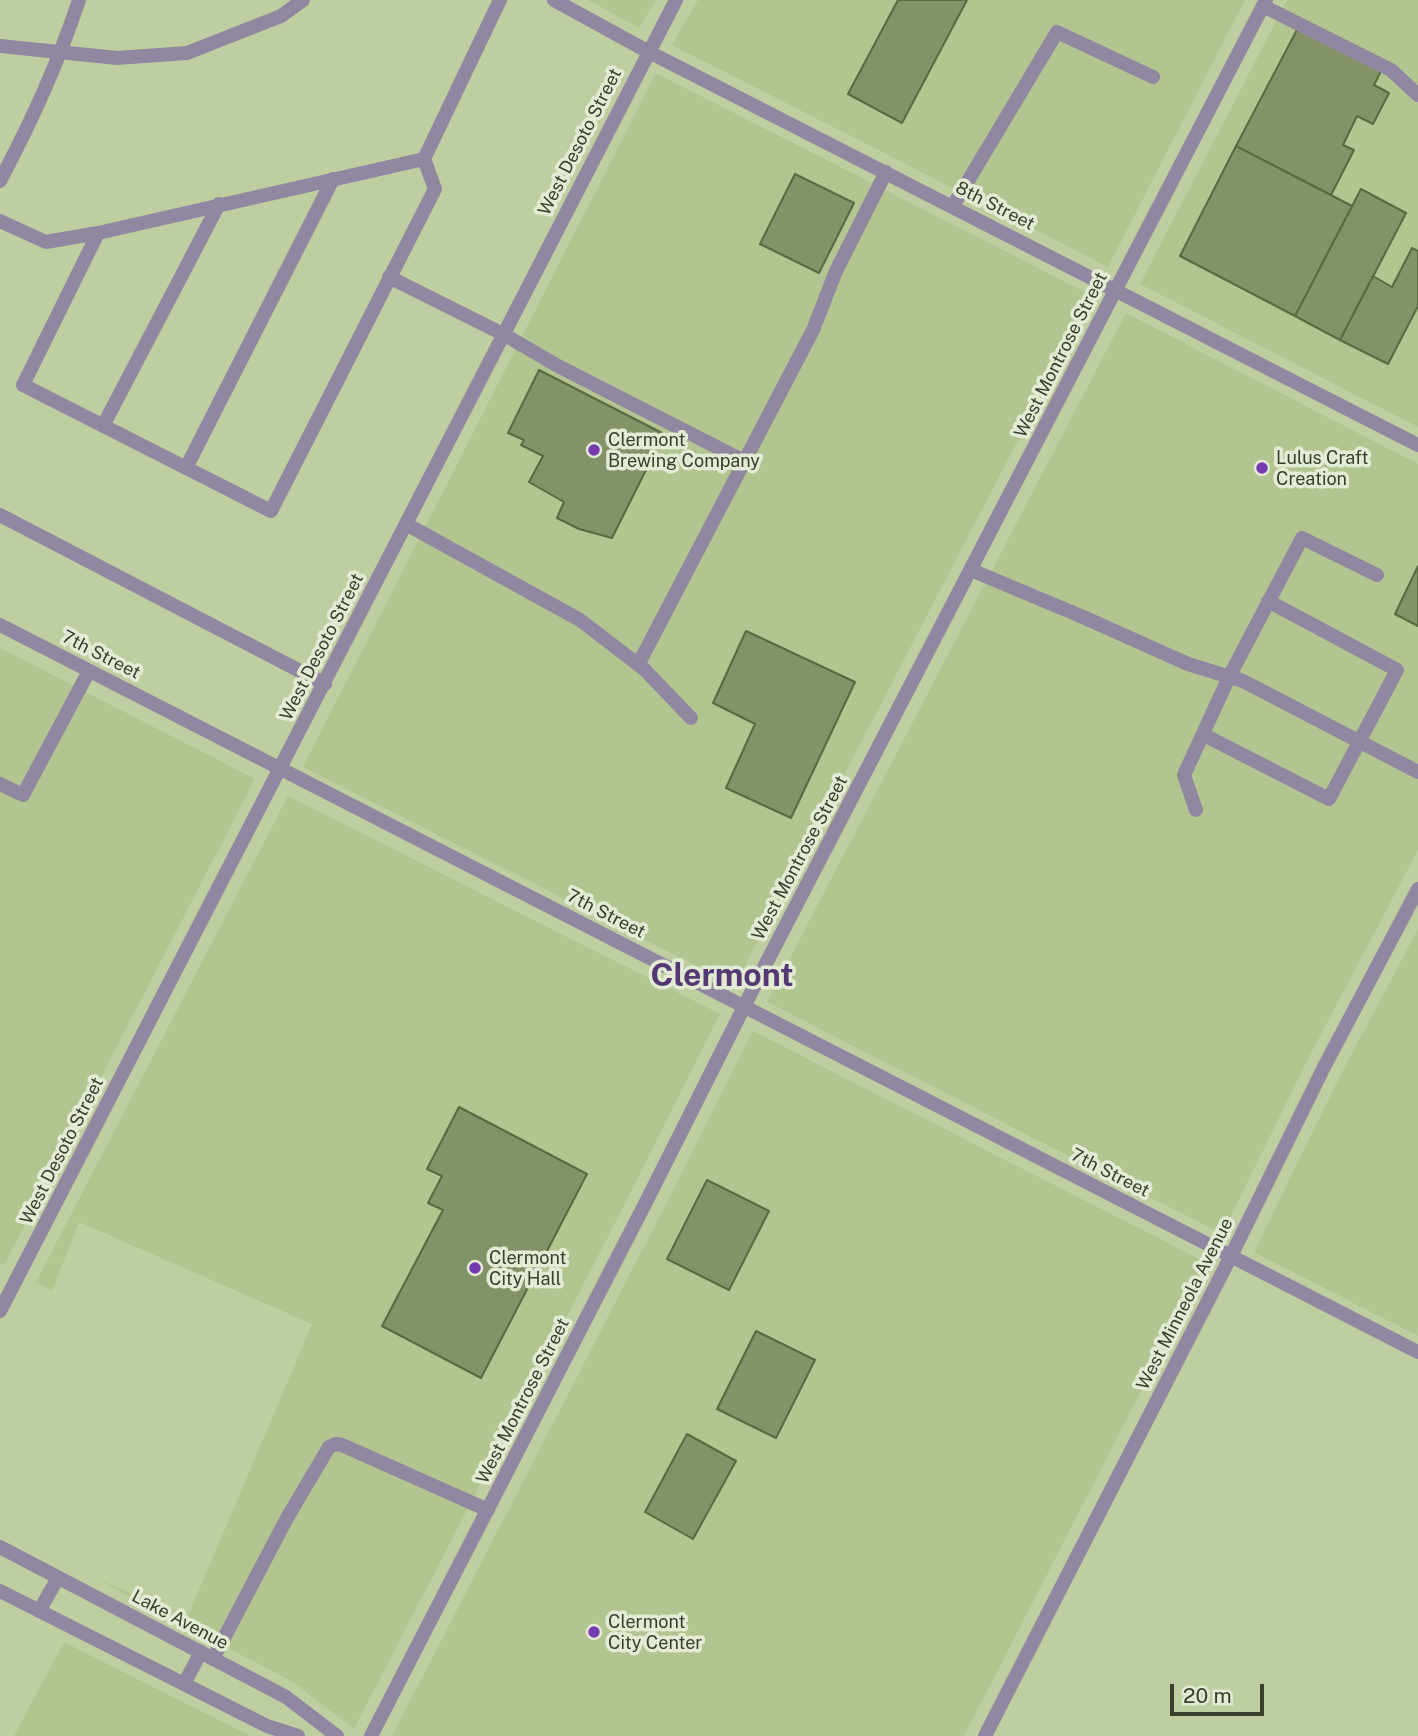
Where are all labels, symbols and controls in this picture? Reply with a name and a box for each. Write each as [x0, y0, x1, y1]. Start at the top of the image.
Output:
street label: West Desoto Street [534, 65, 626, 219]
street label: 8th Street [952, 177, 1038, 235]
street label: West Montrose Street [1010, 269, 1112, 441]
place label: Clermont Brewing Company [608, 429, 760, 472]
marker: Clermont Brewing Company [586, 442, 602, 458]
place label: Lulus Craft Creation [1276, 447, 1368, 490]
marker: Lulus Craft Creation [1254, 460, 1270, 476]
street label: West Desoto Street [276, 570, 368, 724]
street label: 7th Street [58, 626, 144, 684]
street label: West Montrose Street [748, 772, 852, 944]
street label: 7th Street [563, 885, 649, 943]
district label: Clermont [651, 957, 793, 995]
street label: West Desoto Street [16, 1074, 108, 1228]
street label: 7th Street [1067, 1144, 1153, 1202]
street label: West Minneola Avenue [1132, 1214, 1238, 1394]
place label: Clermont City Hall [489, 1247, 566, 1290]
marker: Clermont City Hall [467, 1260, 483, 1276]
street label: West Montrose Street [472, 1315, 574, 1487]
street label: Lake Avenue [128, 1586, 232, 1654]
place label: Clermont City Center [608, 1611, 702, 1654]
marker: Clermont City Center [586, 1624, 602, 1640]
scale bar [1173, 1670, 1268, 1714]
text: 20 m [1183, 1683, 1232, 1708]

